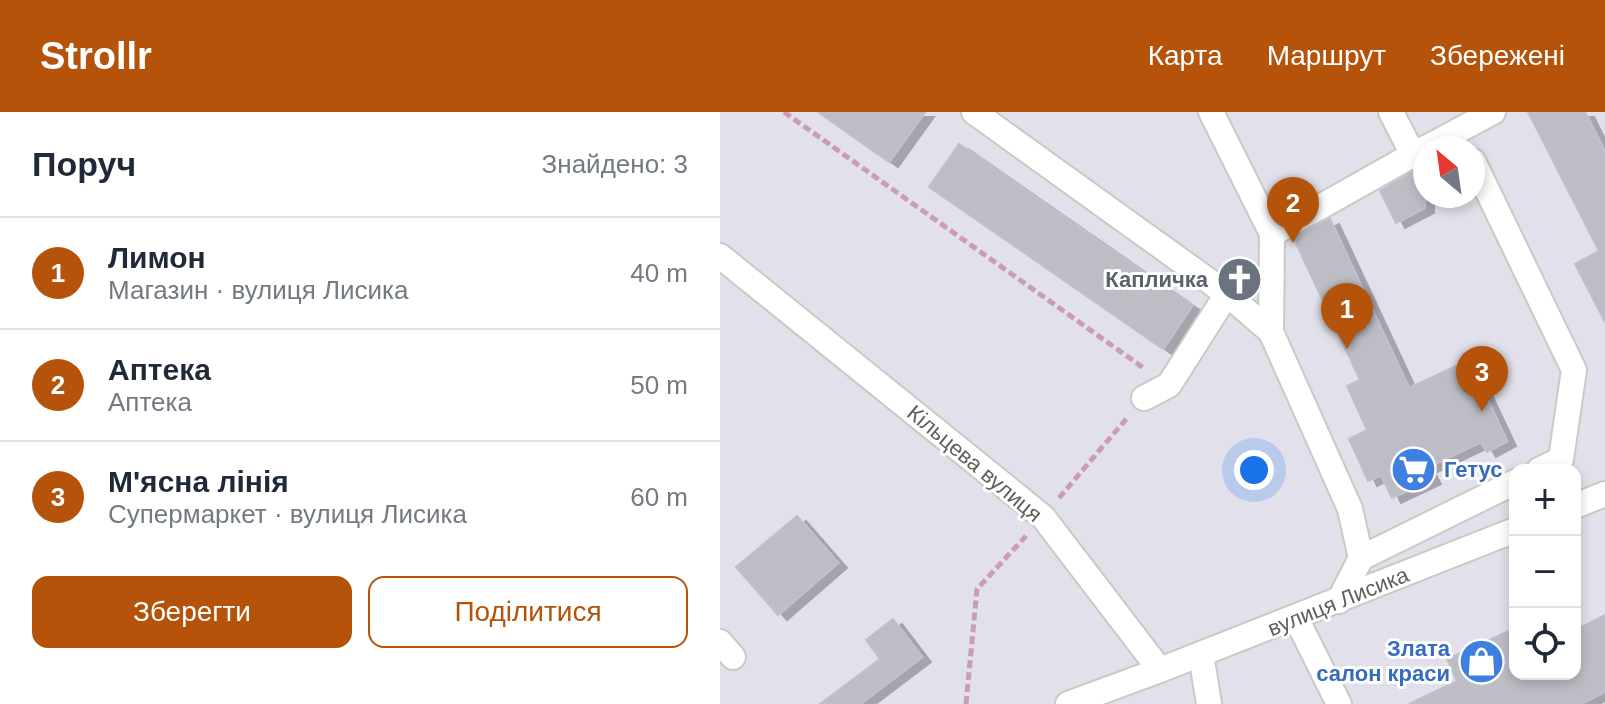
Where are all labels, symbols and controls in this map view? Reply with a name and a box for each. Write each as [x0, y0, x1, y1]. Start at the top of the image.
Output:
text: Strollr [40, 35, 152, 77]
text: Карта [1148, 40, 1223, 71]
text: Маршрут [1267, 40, 1386, 71]
text: Збережені [1430, 40, 1565, 71]
north arrow [1413, 136, 1485, 208]
text: Поруч [32, 145, 136, 183]
text: Знайдено: 3 [542, 149, 688, 179]
pin: 2 [1267, 177, 1319, 243]
text: Лимон [108, 241, 206, 274]
church icon: Капличка [1215, 255, 1263, 303]
text: 1 [51, 258, 65, 288]
text: 40 m [630, 258, 688, 288]
place label: Капличка [1105, 267, 1209, 292]
text: Магазин · вулиця Лисика [108, 275, 408, 305]
pin: 1 [1321, 283, 1373, 349]
pin: 3 [1456, 346, 1508, 412]
text: Аптека [108, 353, 211, 386]
text: 2 [51, 370, 65, 400]
text: 50 m [630, 370, 688, 400]
text: Аптека [108, 387, 192, 417]
street label: Кільцева вулиця [902, 400, 1047, 527]
supermarket icon: Гетус [1389, 445, 1437, 493]
your location [1234, 450, 1274, 490]
place label: Гетус [1444, 457, 1503, 482]
map controls [1509, 464, 1581, 680]
button: + [1509, 464, 1581, 536]
text: М'ясна лінія [108, 465, 289, 498]
text: 3 [51, 482, 65, 512]
text: 60 m [630, 482, 688, 512]
text: Супермаркет · вулиця Лисика [108, 499, 467, 529]
button: − [1509, 536, 1581, 608]
street label: вулиця Лисика [1264, 562, 1413, 641]
button: Зберегти [32, 576, 352, 648]
button: Поділитися [368, 576, 688, 648]
button: locate [1509, 608, 1581, 680]
place label: Злата салон краси [1316, 636, 1451, 686]
shop icon: Злата салон краси [1457, 637, 1505, 685]

